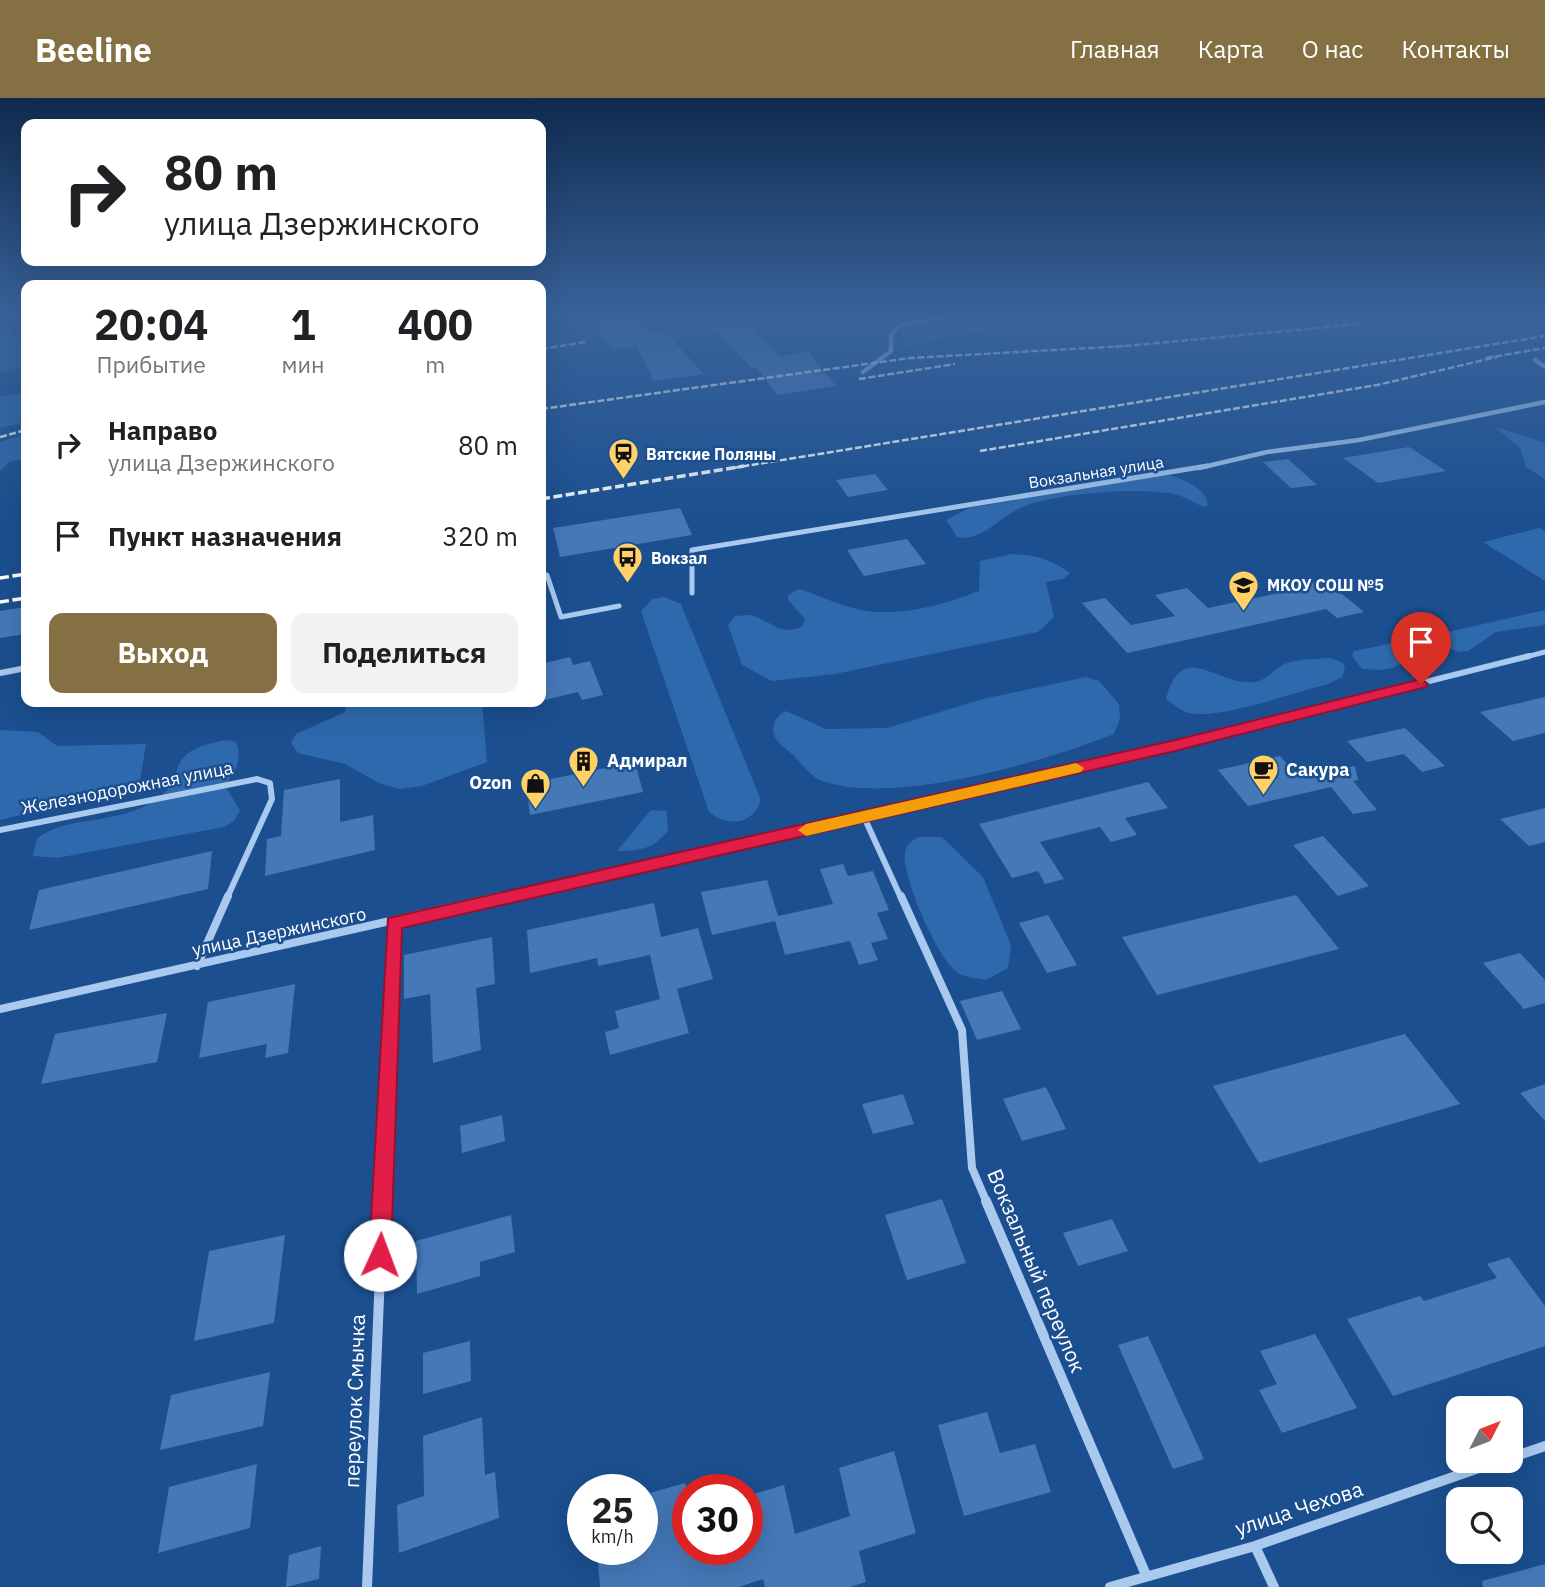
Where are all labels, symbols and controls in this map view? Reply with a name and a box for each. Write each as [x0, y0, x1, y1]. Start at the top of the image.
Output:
text: Beeline [35, 28, 152, 71]
text: Главная [1070, 33, 1160, 65]
text: Карта [1198, 33, 1264, 65]
text: О нас [1302, 33, 1363, 65]
text: Контакты [1401, 33, 1510, 65]
text: 80 m [164, 140, 278, 203]
icon: right [49, 147, 140, 238]
text: улица Дзержинского [164, 202, 480, 244]
text: 20:04 [94, 297, 209, 352]
text: 1 [290, 297, 316, 352]
text: 400 [397, 297, 473, 352]
text: Прибытие [97, 349, 206, 379]
text: мин [281, 349, 325, 379]
text: m [425, 349, 445, 379]
text: Направо [108, 413, 217, 447]
icon: right [49, 426, 87, 464]
text: 80 m [458, 428, 518, 462]
station icon: Вятские Поляны [606, 437, 640, 481]
place label: Вятские Поляны [646, 444, 776, 464]
text: улица Дзержинского [108, 447, 335, 477]
street label: Вокзальная улица [1027, 451, 1166, 493]
icon: arrive [49, 517, 87, 555]
text: Пункт назначения [108, 519, 342, 553]
text: 320 m [442, 519, 518, 553]
bus stop icon: Вокзал [611, 541, 645, 585]
place label: Вокзал [651, 548, 707, 568]
school or university icon: МКОУ СОШ №5 [1227, 568, 1261, 612]
place label: МКОУ СОШ №5 [1267, 575, 1384, 595]
pin [1391, 612, 1451, 684]
button: Выход [49, 613, 277, 693]
button: Поделиться [291, 613, 518, 693]
icon: arrive [1402, 623, 1440, 661]
building icon: Адмирал [567, 744, 601, 788]
place label: Адмирал [607, 749, 688, 772]
cafe icon: Сакура [1246, 753, 1280, 797]
street label: Железнодорожная улица [19, 756, 235, 819]
place label: Сакура [1286, 758, 1349, 781]
shop icon: Ozon [518, 766, 552, 810]
place label: Ozon [469, 771, 512, 794]
street label: улица Дзержинского [190, 902, 368, 961]
street label: Вокзальный переулок [981, 1164, 1093, 1377]
position arrow [343, 1218, 417, 1292]
street label: переулок Смычка [337, 1313, 371, 1488]
north arrow [1446, 1396, 1522, 1474]
map controls [1446, 1396, 1523, 1564]
speed limit sign: 30 [672, 1474, 763, 1565]
street label: улица Чехова [1231, 1474, 1366, 1542]
text: 25 [591, 1487, 634, 1533]
button: search [1446, 1487, 1523, 1564]
text: km/h [591, 1525, 634, 1548]

